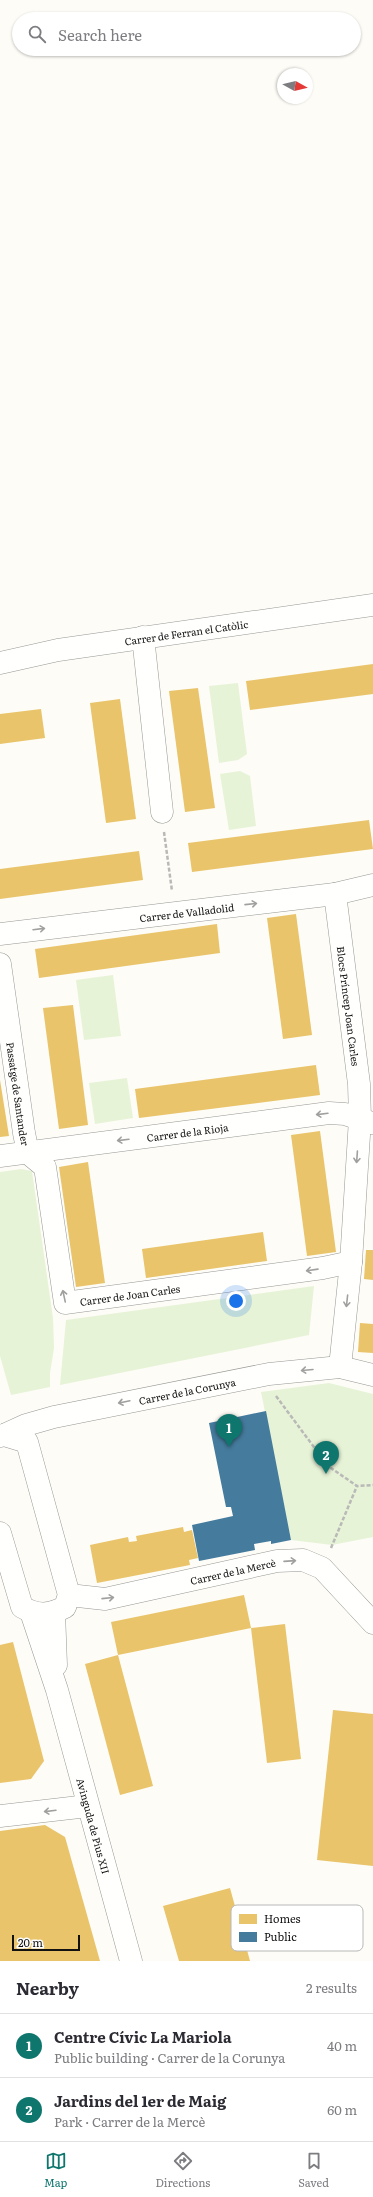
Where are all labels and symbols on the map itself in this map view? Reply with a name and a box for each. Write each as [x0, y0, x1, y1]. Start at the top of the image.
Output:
north arrow [277, 68, 313, 104]
street label: Carrer de Ferran el Catòlic [123, 615, 249, 648]
street label: Carrer de Valladolid [138, 899, 235, 925]
one-way arrow [244, 900, 257, 907]
one-way arrow [32, 925, 45, 933]
street label: Blocs Príncep Joan Carles [334, 945, 364, 1067]
street label: Passatge de Santander [4, 1041, 34, 1147]
one-way arrow [316, 1111, 329, 1118]
street label: Carrer de la Rioja [146, 1119, 230, 1144]
one-way arrow [117, 1136, 130, 1144]
one-way arrow [354, 1150, 361, 1163]
one-way arrow [306, 1266, 319, 1274]
street label: Carrer de Joan Carles [79, 1280, 181, 1308]
one-way arrow [60, 1290, 68, 1303]
your location [226, 1291, 246, 1311]
one-way arrow [343, 1294, 351, 1307]
one-way arrow [301, 1366, 314, 1374]
street label: Carrer de la Corunya [137, 1373, 237, 1407]
one-way arrow [118, 1398, 131, 1406]
pin: 1 [216, 1414, 242, 1447]
pin: 2 [313, 1441, 339, 1474]
street label: Carrer de la Mercè [189, 1554, 277, 1588]
one-way arrow [283, 1557, 296, 1564]
one-way arrow [101, 1594, 114, 1602]
street label: Avinguda de Pius XII [74, 1776, 114, 1875]
one-way arrow [44, 1807, 57, 1814]
legend [231, 1905, 363, 1951]
text: Homes [264, 1910, 301, 1926]
text: Public [264, 1928, 297, 1944]
scale bar [12, 1933, 80, 1952]

